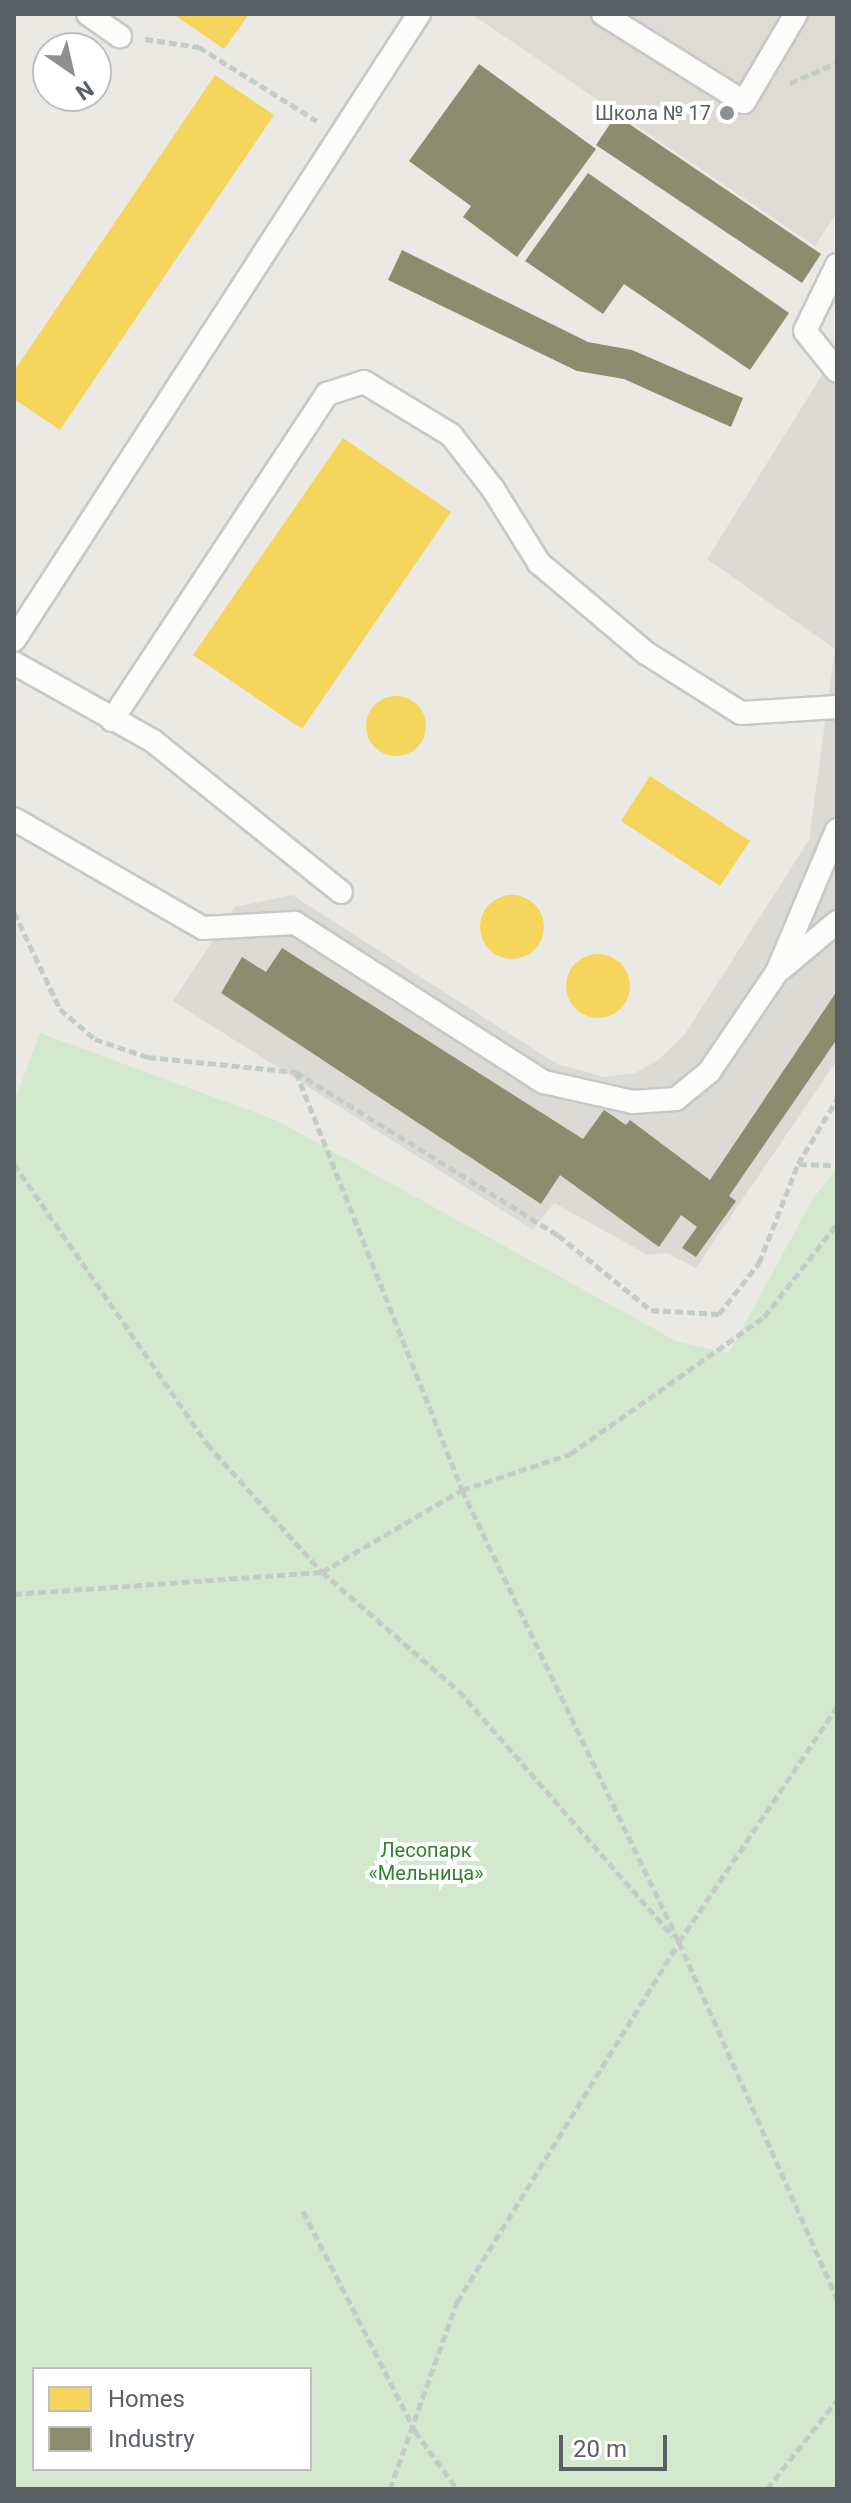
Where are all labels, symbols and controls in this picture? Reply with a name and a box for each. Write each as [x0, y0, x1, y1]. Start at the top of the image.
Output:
north arrow [32, 32, 112, 112]
text: N [71, 76, 98, 105]
place label: Школа № 17 [595, 101, 711, 125]
marker: Школа № 17 [718, 104, 736, 122]
park label: Лесопарк «Мельница» [368, 1838, 484, 1885]
legend [32, 2367, 312, 2471]
text: Homes [108, 2385, 185, 2413]
scale bar [563, 2419, 671, 2469]
text: Industry [108, 2425, 194, 2453]
text: 20 m [573, 2435, 627, 2463]

